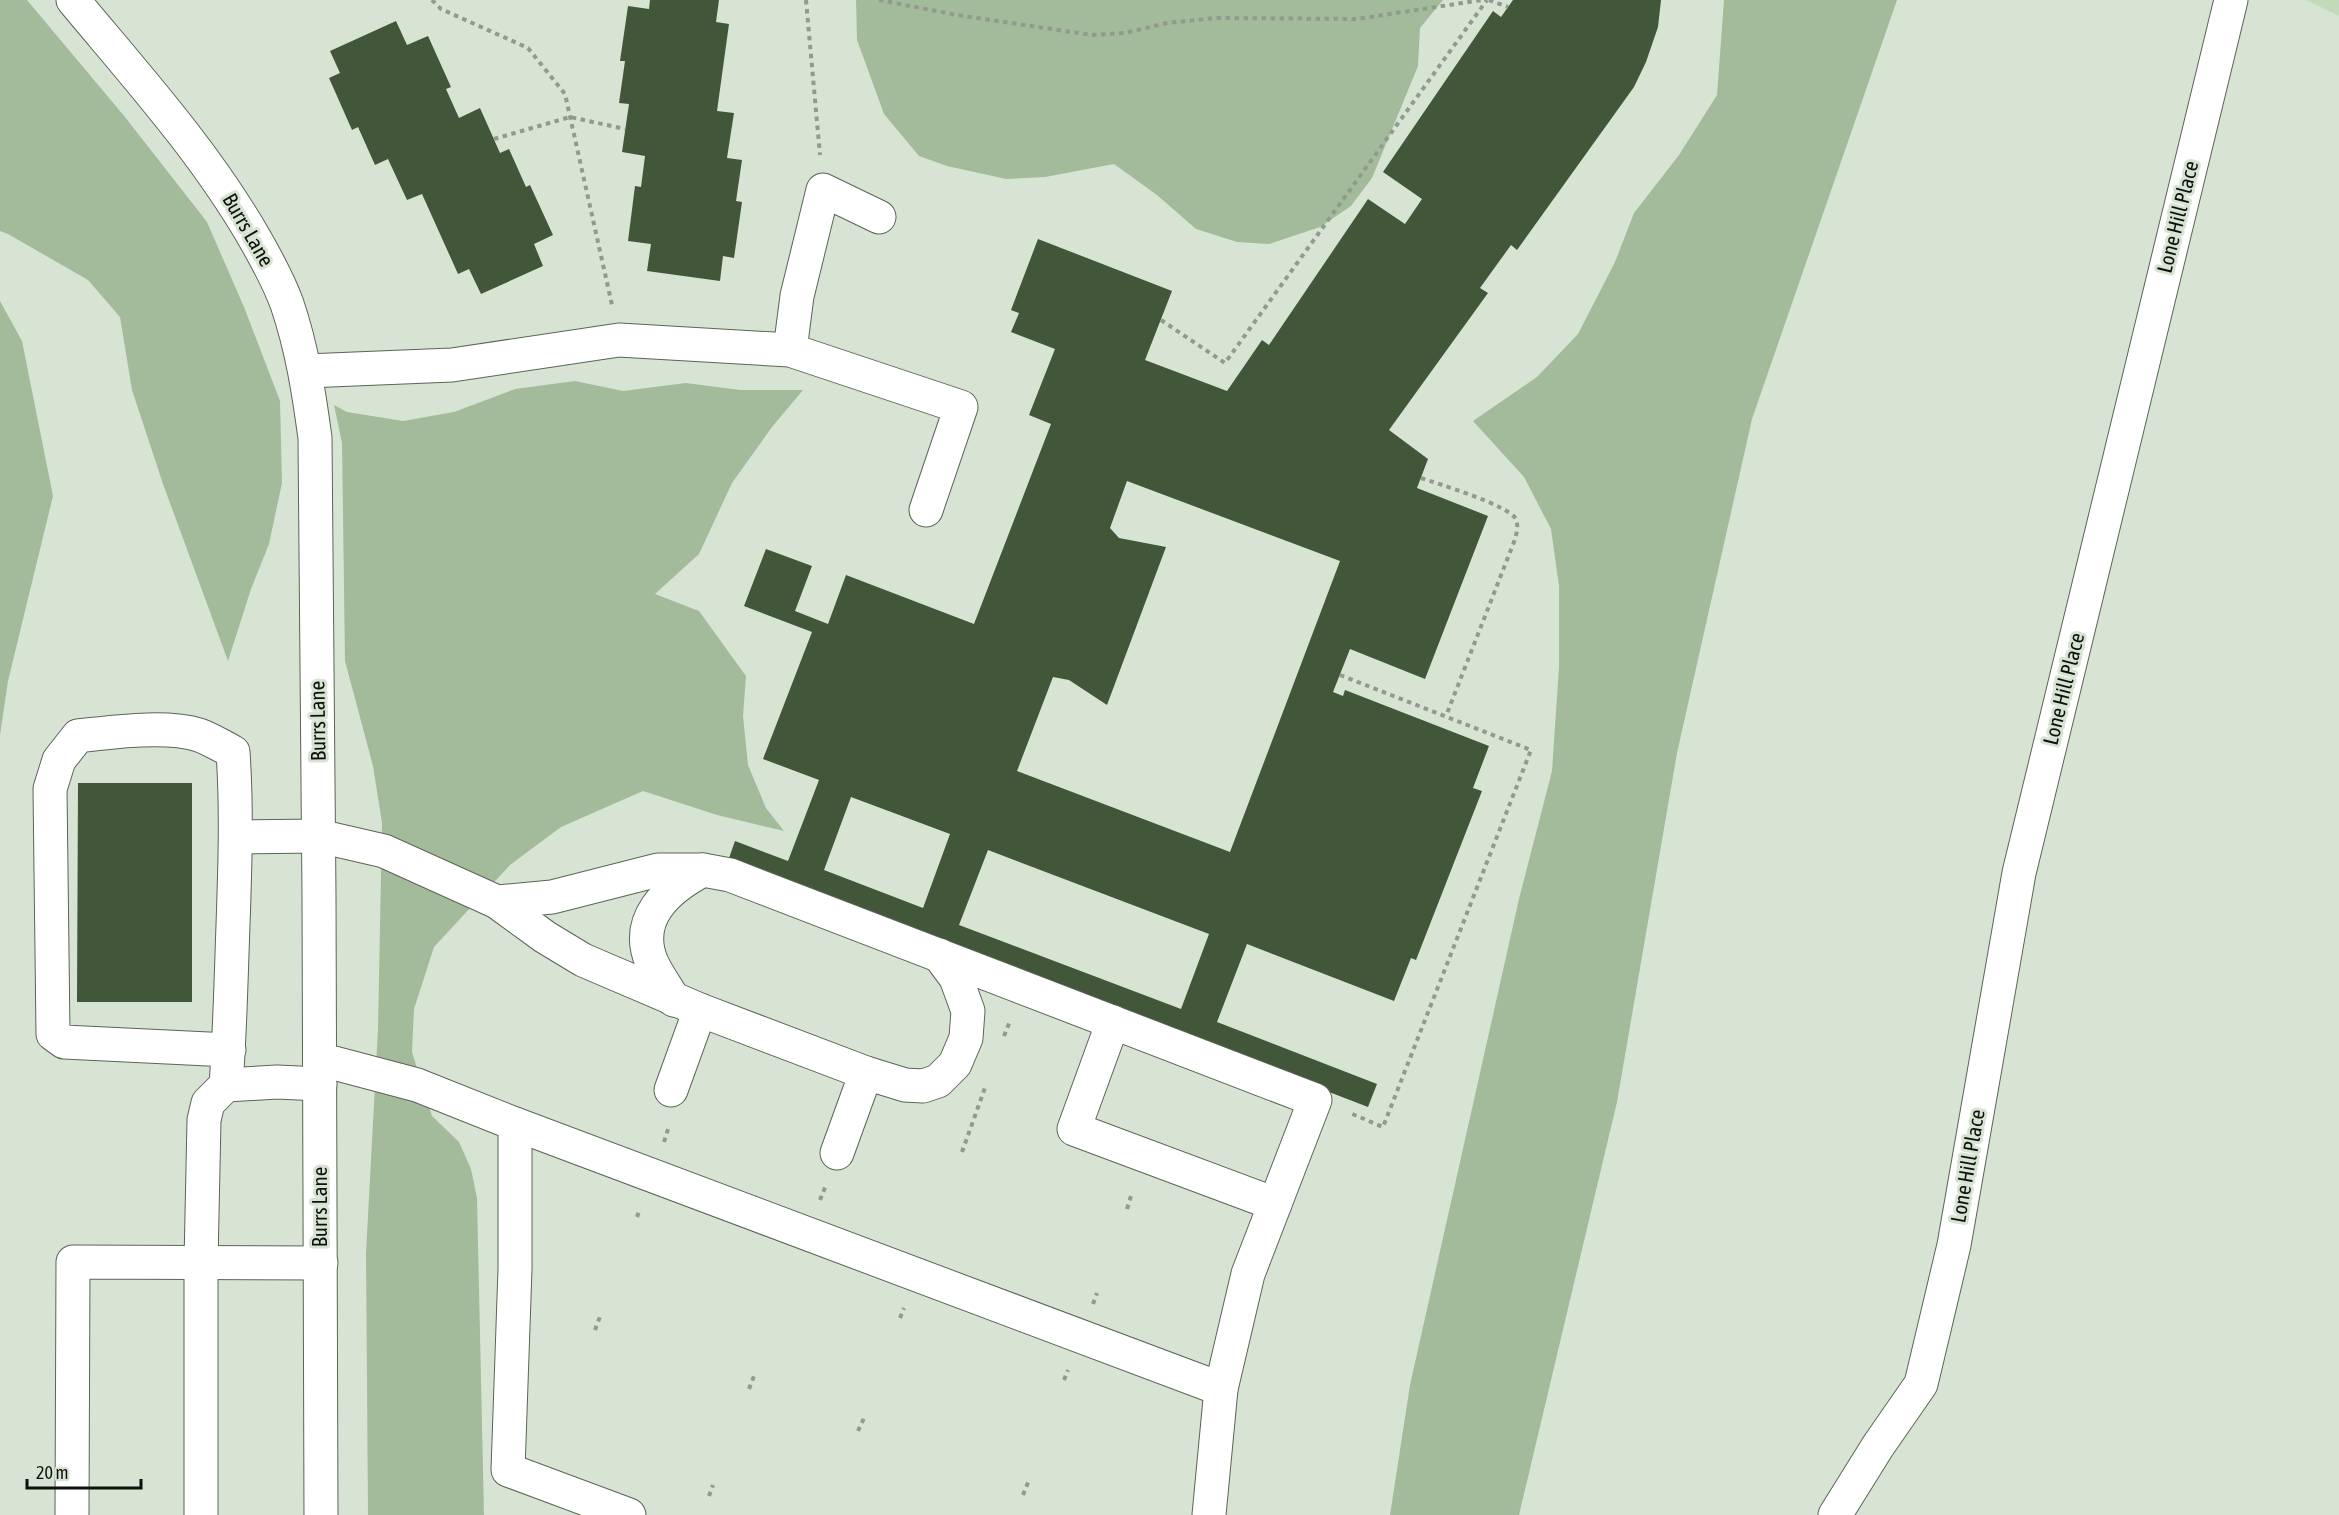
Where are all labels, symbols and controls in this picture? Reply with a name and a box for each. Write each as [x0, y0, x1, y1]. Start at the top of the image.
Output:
street label: Lone Hill Place [2152, 158, 2203, 275]
street label: Burrs Lane [218, 189, 279, 270]
street label: Lone Hill Place [2038, 630, 2089, 747]
street label: Burrs Lane [304, 681, 330, 761]
street label: Lone Hill Place [1945, 1107, 1989, 1224]
street label: Burrs Lane [307, 1167, 331, 1247]
scale bar [27, 1452, 141, 1490]
text: 20 m [36, 1462, 68, 1483]

